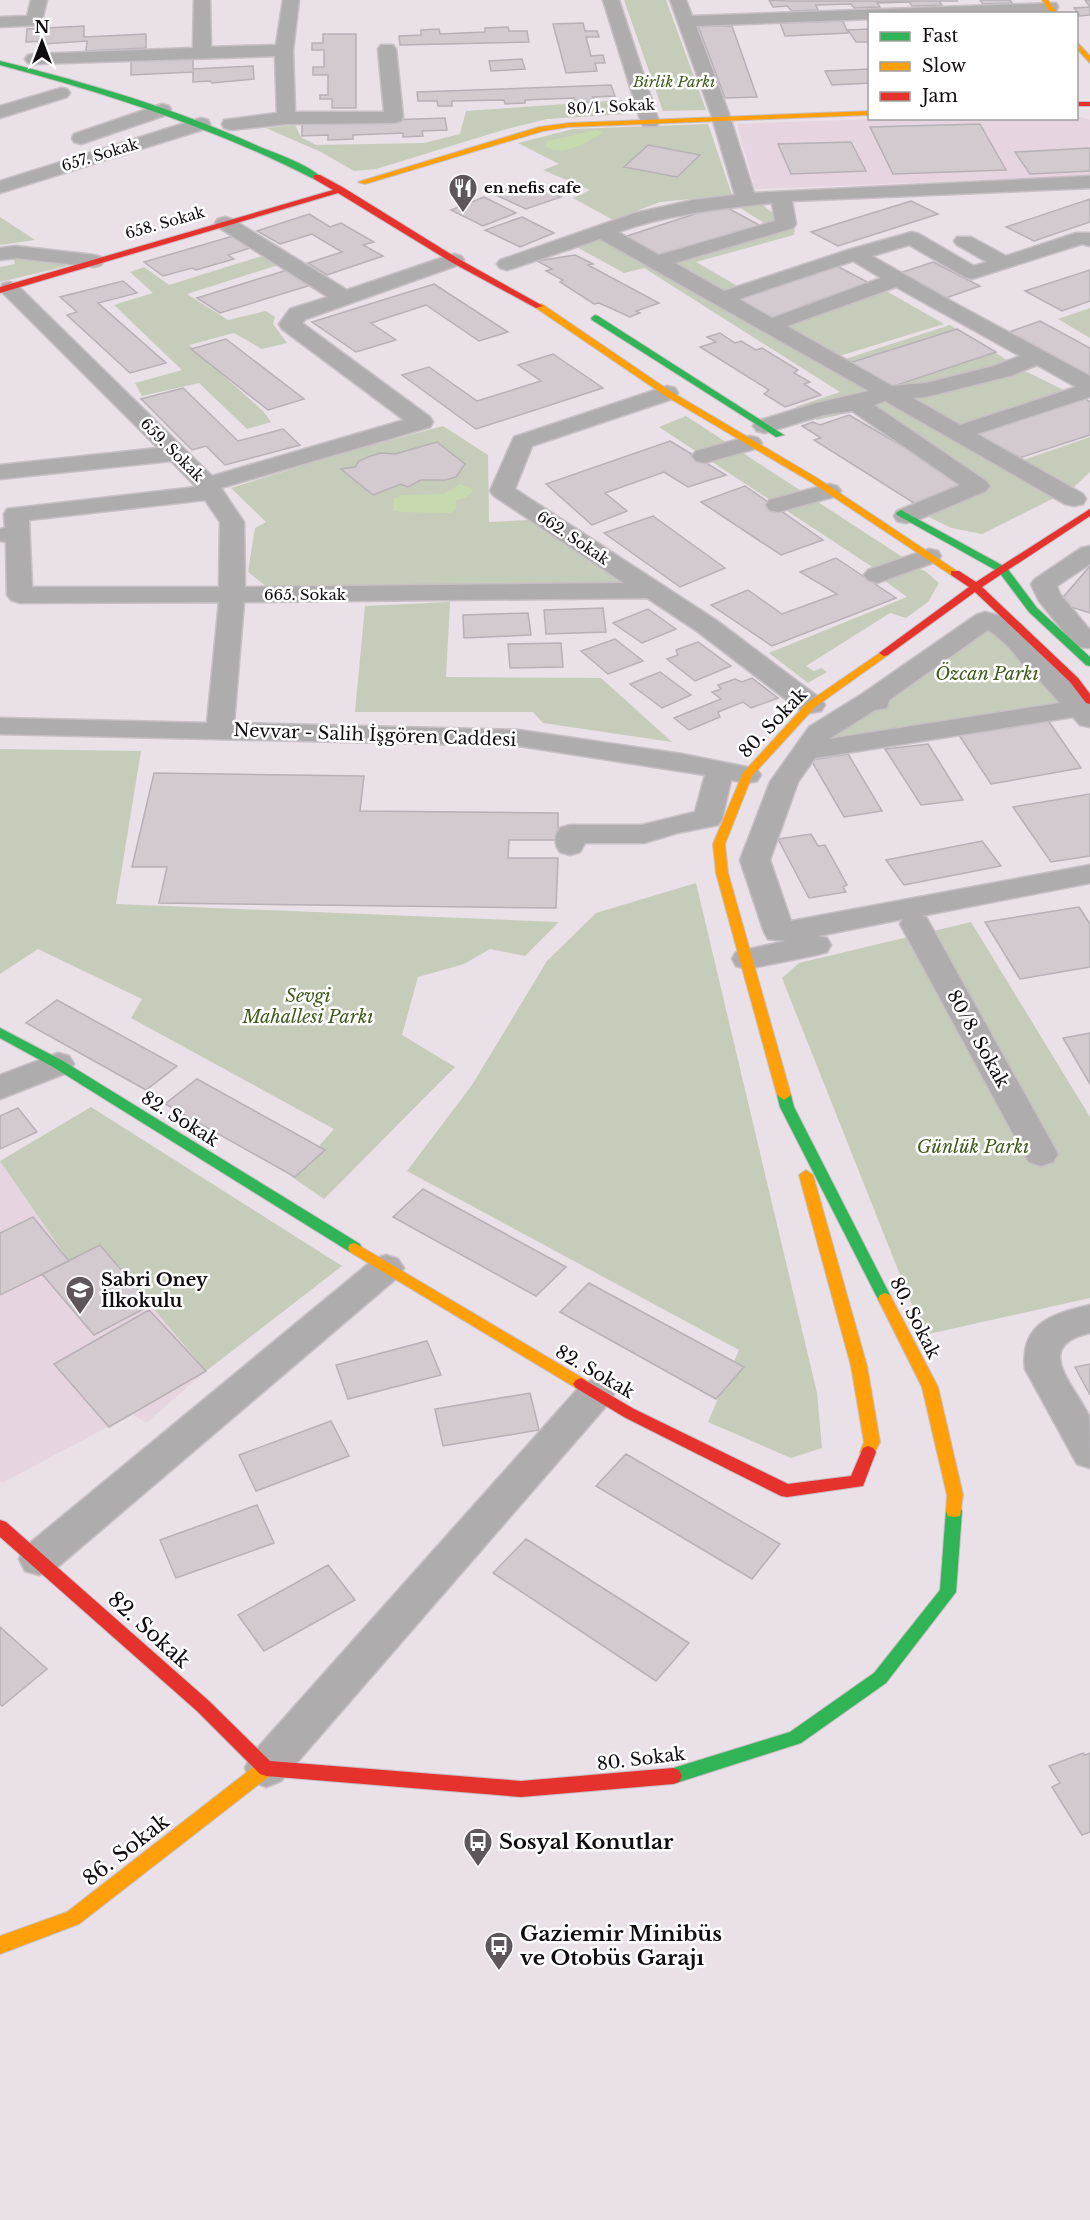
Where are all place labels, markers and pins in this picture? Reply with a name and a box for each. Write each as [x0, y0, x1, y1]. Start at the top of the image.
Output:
restaurant icon: en nefis cafe [447, 172, 479, 214]
place label: en nefis cafe [484, 178, 581, 197]
place label: Sabri Oney İlkokulu [101, 1269, 208, 1312]
school or university icon: Sabri Oney İlkokulu [64, 1274, 96, 1316]
bus stop icon: Sosyal Konutlar [462, 1826, 494, 1868]
place label: Sosyal Konutlar [499, 1829, 674, 1855]
place label: Gaziemir Minibüs ve Otobüs Garajı [520, 1921, 722, 1971]
bus stop icon: Gaziemir Minibüs ve Otobüs Garajı [483, 1930, 515, 1972]

